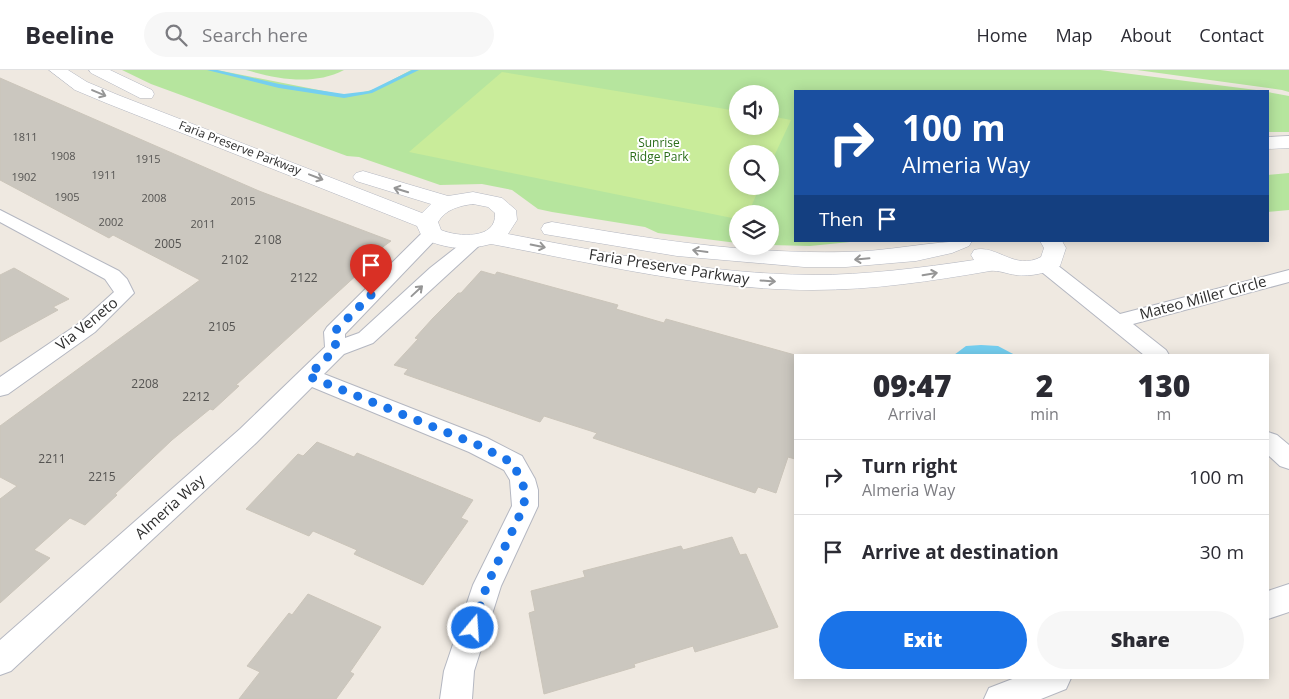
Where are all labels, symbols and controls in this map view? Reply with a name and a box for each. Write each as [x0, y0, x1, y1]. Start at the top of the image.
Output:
search box [144, 12, 494, 57]
text: Beeline [25, 18, 114, 51]
icon: search [162, 21, 190, 49]
text: Search here [202, 22, 308, 48]
text: Home [977, 23, 1027, 47]
text: Map [1055, 23, 1093, 47]
text: About [1121, 23, 1171, 47]
text: Contact [1199, 23, 1264, 47]
map controls [729, 85, 779, 255]
button: sound [729, 85, 779, 135]
one-way arrow [91, 89, 106, 99]
text: 100 m [902, 104, 1006, 151]
icon: right [819, 110, 884, 175]
street label: Faria Preserve Parkway [177, 116, 305, 179]
house number: 1811 [12, 129, 38, 144]
park label: Sunrise Ridge Park [629, 134, 689, 165]
button: search [729, 145, 779, 195]
house number: 1908 [50, 148, 76, 163]
text: Almeria Way [902, 149, 1030, 179]
house number: 1915 [135, 151, 161, 166]
house number: 1911 [91, 167, 117, 182]
house number: 1902 [11, 169, 37, 184]
one-way arrow [308, 173, 323, 182]
one-way arrow [393, 184, 409, 194]
house number: 1905 [54, 189, 80, 204]
house number: 2008 [141, 190, 167, 205]
house number: 2015 [230, 193, 256, 208]
button: layers [729, 205, 779, 255]
icon: arrive [873, 205, 901, 233]
text: Then [819, 206, 863, 232]
house number: 2002 [98, 214, 124, 229]
house number: 2011 [190, 216, 216, 231]
house number: 2108 [254, 231, 282, 248]
house number: 2005 [154, 235, 182, 252]
one-way arrow [530, 241, 546, 251]
street label: Faria Preserve Parkway [588, 243, 751, 289]
pin [350, 244, 392, 295]
one-way arrow [693, 246, 709, 256]
house number: 2102 [221, 251, 249, 268]
icon: arrive [357, 251, 385, 279]
one-way arrow [855, 255, 871, 264]
one-way arrow [921, 268, 937, 278]
house number: 2122 [290, 269, 318, 286]
street label: Mateo Miller Circle [1137, 270, 1268, 324]
one-way arrow [760, 276, 776, 286]
one-way arrow [410, 285, 423, 297]
street label: Via Veneto [51, 292, 122, 354]
house number: 2105 [208, 318, 236, 335]
text: 09:47 [873, 365, 952, 406]
text: 2 [1036, 365, 1053, 406]
text: 130 [1138, 365, 1190, 406]
house number: 2208 [131, 375, 159, 392]
house number: 2212 [182, 388, 210, 405]
text: Arrival [888, 403, 936, 425]
text: min [1030, 403, 1059, 425]
text: m [1157, 403, 1171, 425]
house number: 2211 [38, 450, 66, 467]
text: Turn right [862, 453, 957, 479]
icon: right [819, 463, 847, 491]
text: 100 m [1189, 464, 1244, 490]
house number: 2215 [88, 468, 116, 485]
street label: Almeria Way [130, 469, 209, 543]
text: Almeria Way [862, 479, 955, 501]
icon: arrive [819, 538, 847, 566]
text: Arrive at destination [862, 539, 1059, 565]
text: 30 m [1200, 539, 1244, 565]
position arrow [446, 601, 498, 653]
button: Exit [819, 611, 1027, 669]
button: Share [1037, 611, 1244, 669]

